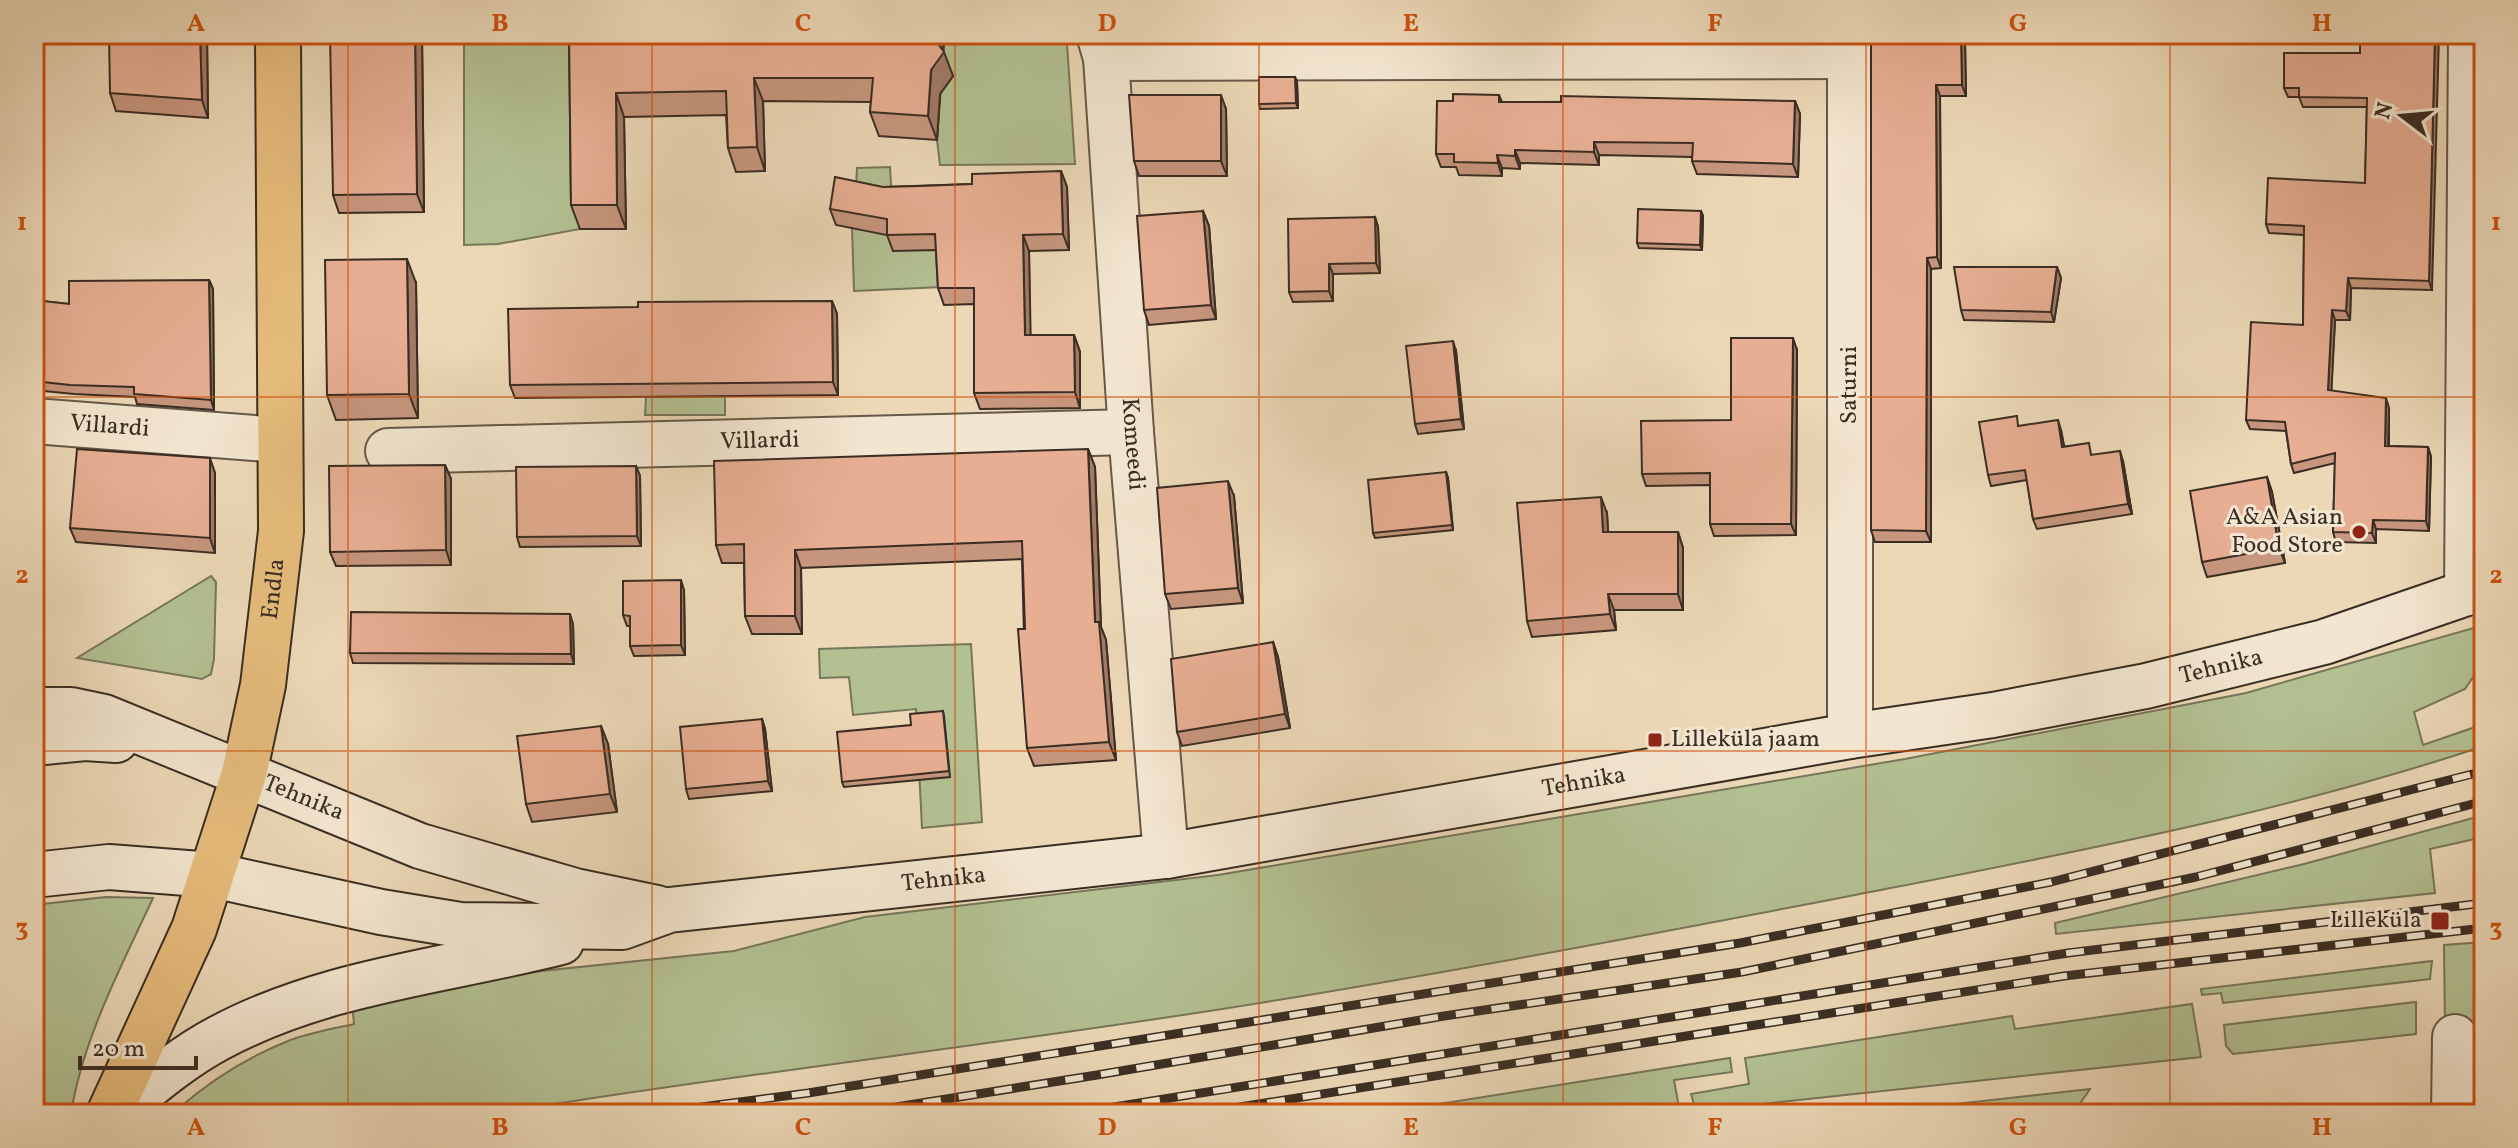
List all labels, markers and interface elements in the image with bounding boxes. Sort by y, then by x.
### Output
text: A [187,6,206,42]
text: B [491,6,509,42]
text: C [795,6,811,42]
text: D [1097,6,1117,42]
text: E [1403,6,1419,42]
text: F [1707,6,1723,42]
text: G [2009,6,2027,42]
text: H [2312,6,2332,42]
north arrow [2362,76,2442,156]
text: N [2368,99,2402,123]
text: 1 [17,205,27,241]
text: 1 [2491,205,2501,241]
street label: Saturni [1833,346,1867,424]
street label: Komeedi [1112,397,1153,492]
street label: Villardi [69,407,151,447]
street label: Villardi [720,423,800,460]
place label: A&A Asian Food Store [2226,501,2343,563]
marker: A&A Asian Food Store [2350,523,2368,541]
street label: Endla [254,557,295,622]
text: 2 [15,558,29,594]
text: 2 [2489,558,2503,594]
street label: Tehnika [2176,641,2266,694]
place label: Lilleküla jaam [1671,723,1820,757]
marker: Lilleküla jaam [1646,731,1664,749]
street label: Tehnika [1539,759,1629,807]
street label: Tehnika [258,767,349,830]
street label: Tehnika [900,859,988,902]
place label: Lilleküla [2330,904,2422,938]
marker: Lilleküla [2429,910,2451,932]
text: 3 [15,911,29,947]
text: 3 [2489,911,2503,947]
scale bar [80,1020,196,1070]
text: 20 m [92,1033,145,1067]
text: A [187,1110,206,1146]
text: B [491,1110,509,1146]
text: C [795,1110,811,1146]
text: D [1097,1110,1117,1146]
text: E [1403,1110,1419,1146]
text: F [1707,1110,1723,1146]
text: G [2009,1110,2027,1146]
text: H [2312,1110,2332,1146]

